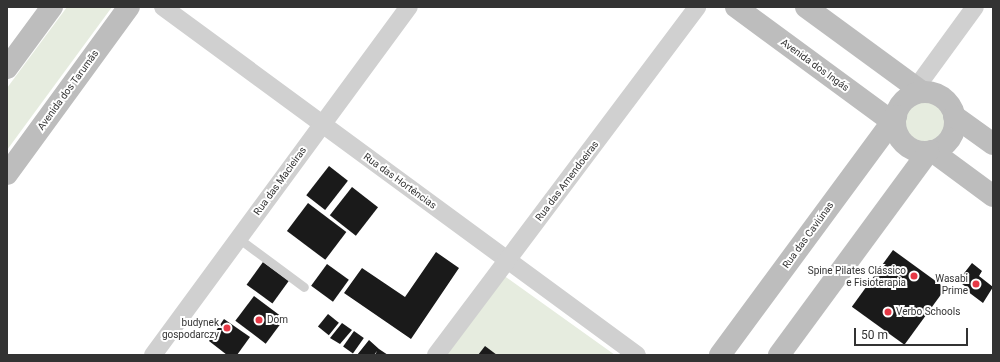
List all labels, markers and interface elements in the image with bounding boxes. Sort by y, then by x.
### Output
street label: Avenida dos Ingás [779,36,851,94]
street label: Avenida dos Tarumãs [35,48,101,132]
street label: Rua das Amendoeiras [533,139,601,223]
street label: Rua das Macieiras [251,144,309,218]
street label: Rua das Hortências [361,151,439,211]
street label: Rua das Caviúnas [780,199,836,271]
place label: Spine Pilates Clássico e Fisioterapia [808,264,906,288]
marker: Spine Pilates Clássico e Fisioterapia [909,271,919,281]
place label: Wasabi Prime [935,272,968,296]
marker: Wasabi Prime [971,279,981,289]
place label: Verbo Schools [896,306,960,318]
marker: Verbo Schools [883,307,893,317]
place label: Dom [267,314,288,326]
marker: Dom [254,315,264,325]
place label: budynek gospodarczy [162,316,219,340]
scale bar [856,320,970,346]
marker: budynek gospodarczy [222,323,232,333]
text: 50 m [861,328,888,342]

